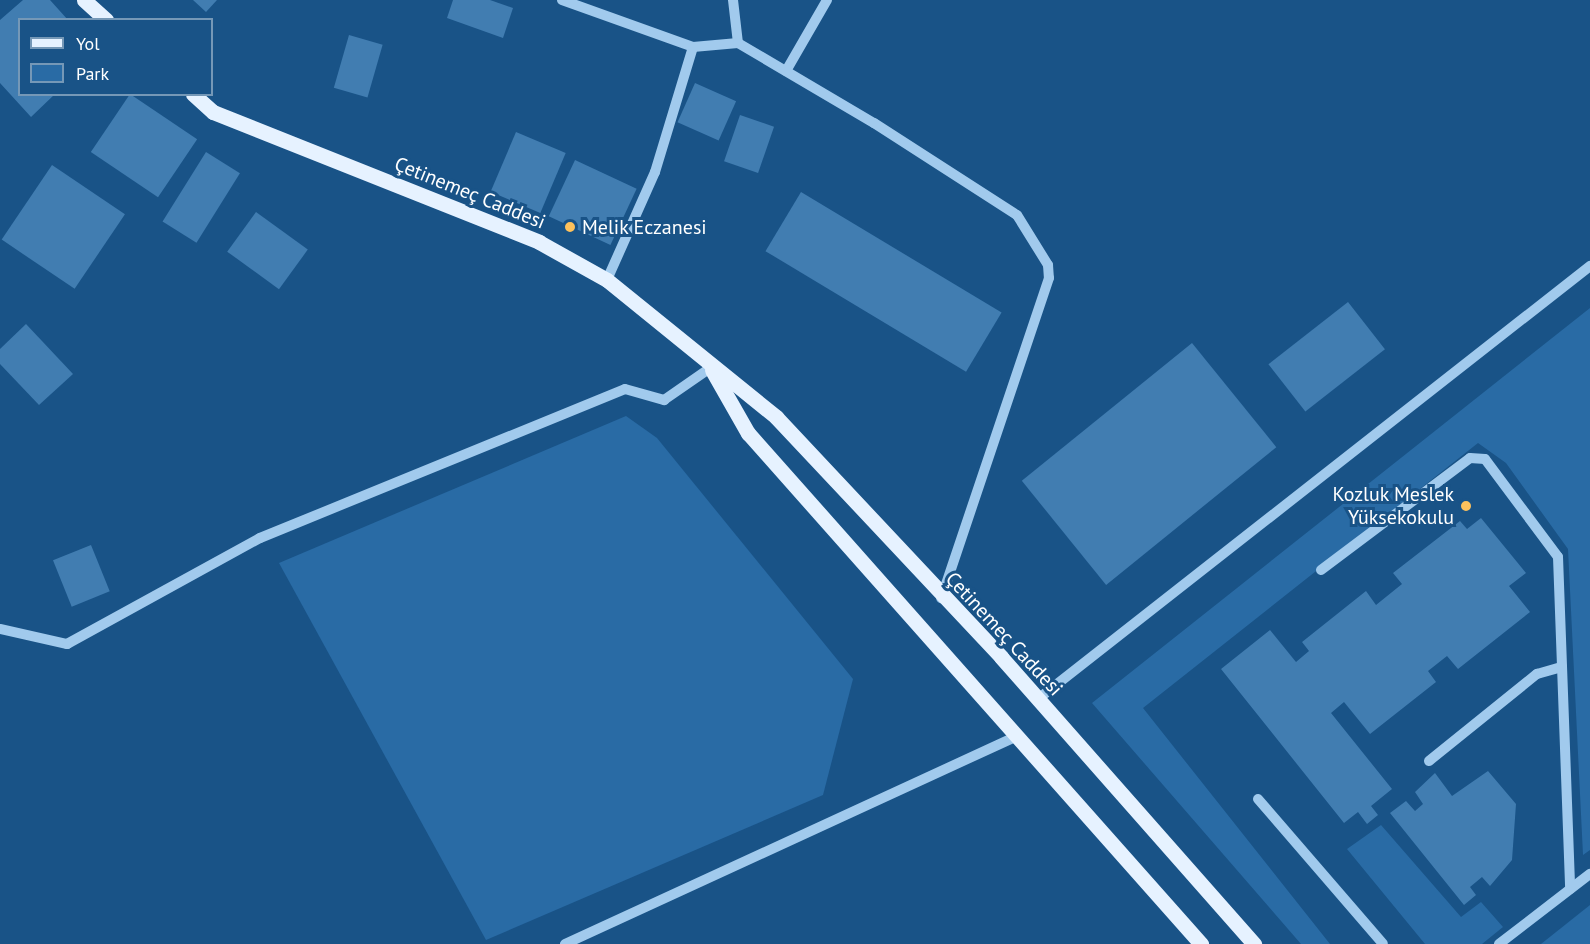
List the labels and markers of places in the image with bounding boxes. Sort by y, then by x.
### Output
place label: Melik Eczanesi [582,215,707,239]
marker: Melik Eczanesi [563,220,577,234]
place label: Kozluk Meslek Yüksekokulu [1332,482,1454,529]
marker: Kozluk Meslek Yüksekokulu [1459,499,1473,513]

